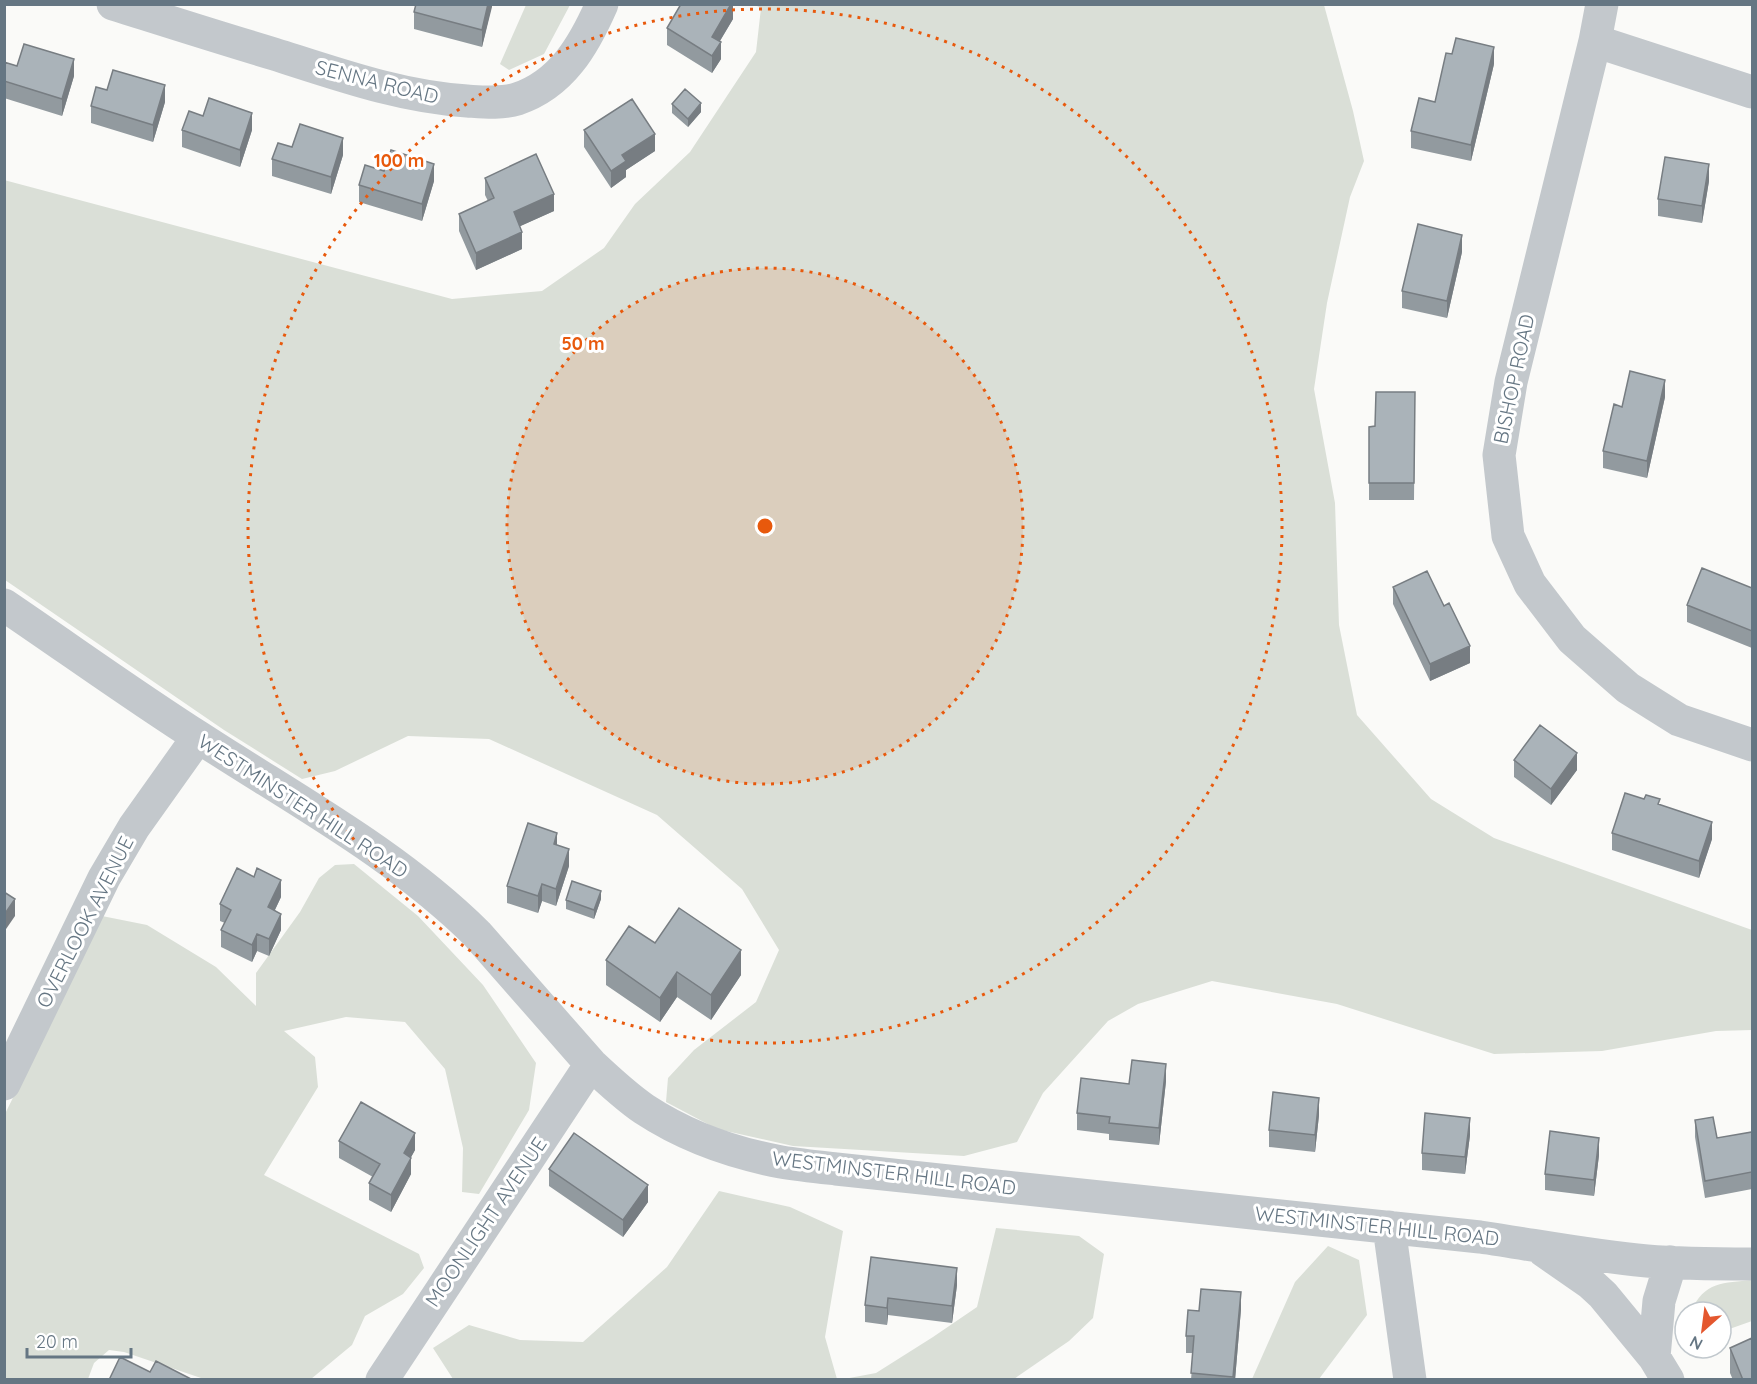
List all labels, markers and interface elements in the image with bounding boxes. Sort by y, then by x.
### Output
street label: SENNA ROAD [313,54,441,109]
text: 100 m [374,149,424,172]
street label: BISHOP ROAD [1488,312,1539,446]
text: 50 m [561,332,605,355]
centre of rings [755,516,775,536]
street label: WESTMINSTER HILL ROAD [194,728,413,883]
street label: OVERLOOK AVENUE [30,832,139,1012]
street label: MOONLIGHT AVENUE [420,1132,552,1311]
street label: WESTMINSTER HILL ROAD [771,1145,1017,1200]
street label: WESTMINSTER HILL ROAD [1254,1200,1500,1251]
north arrow [1673,1300,1733,1360]
scale bar [27,1321,130,1359]
text: 20 m [36,1330,78,1353]
text: N [1686,1332,1706,1355]

